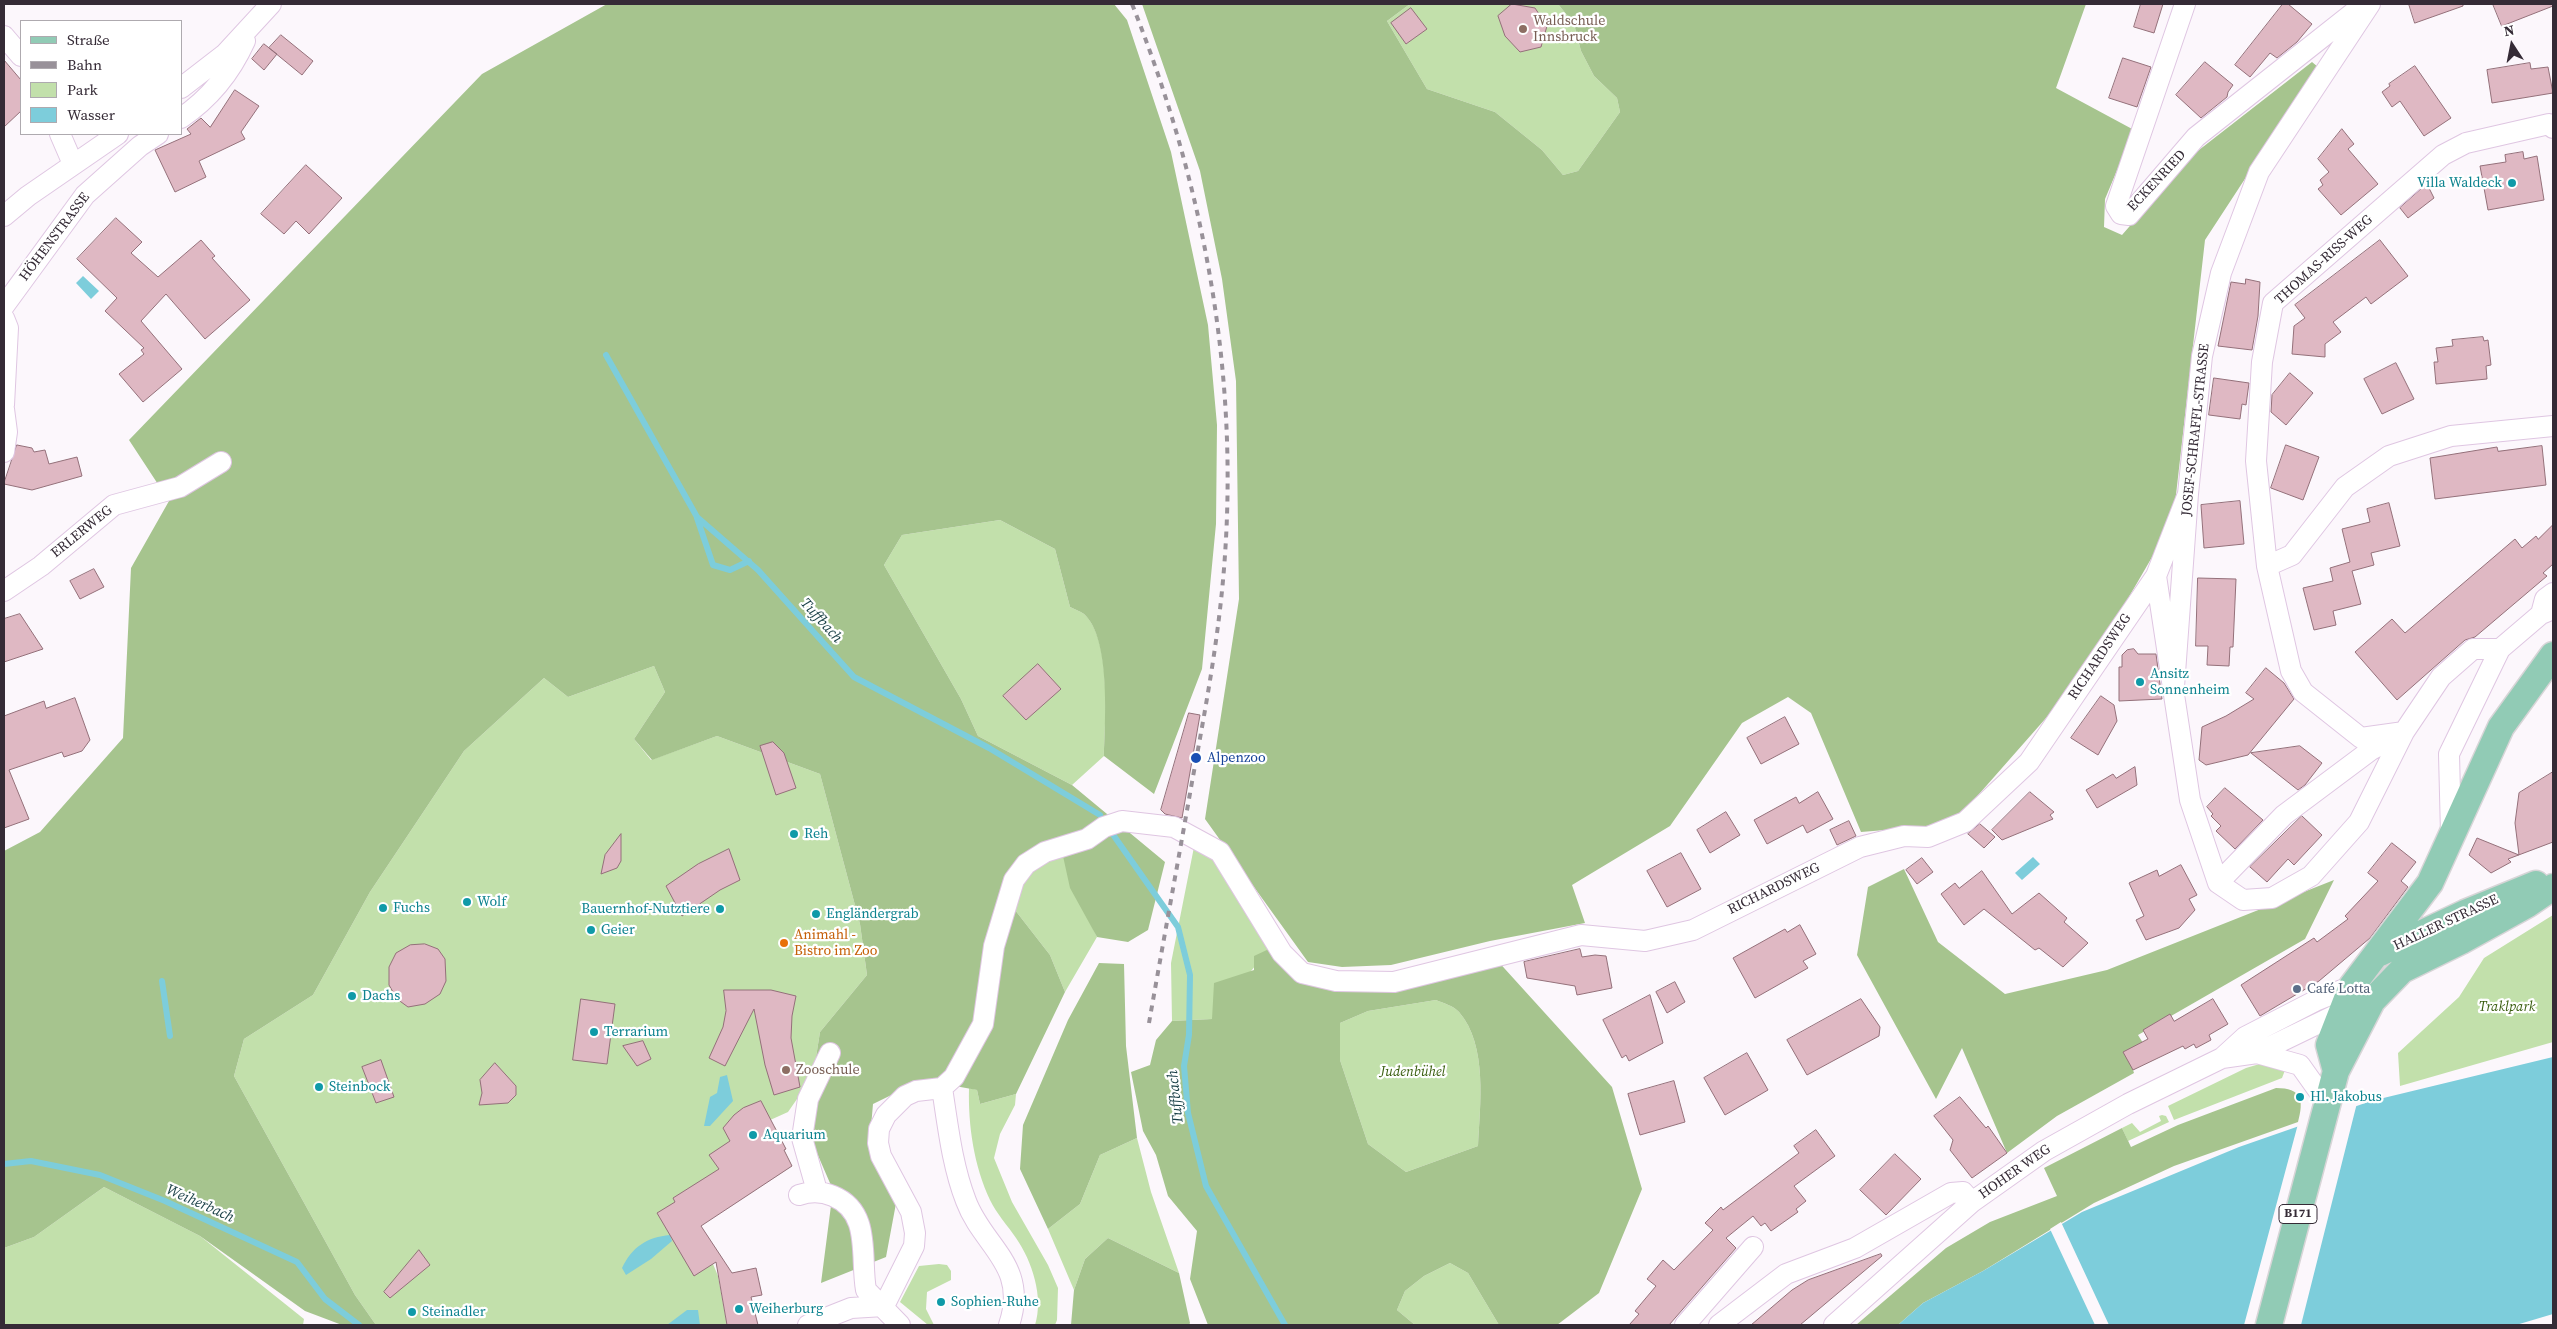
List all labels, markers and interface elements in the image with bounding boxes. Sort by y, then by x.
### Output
place label: Waldschule Innsbruck [1533,13,1605,46]
text: N [2502,19,2516,41]
legend [20,20,182,135]
north arrow [2487,20,2537,70]
marker: Waldschule Innsbruck [1517,23,1529,35]
text: Straße [67,29,110,50]
text: Bahn [67,54,102,75]
text: Park [67,79,98,100]
text: Wasser [67,104,115,125]
street label: ECKENRIED [2124,147,2190,215]
place label: Villa Waldeck [2417,175,2502,191]
marker: Villa Waldeck [2506,177,2518,189]
street label: HÖHENSTRASSE [16,189,94,285]
street label: THOMAS-RISS-WEG [2272,212,2376,308]
street label: JOSEF-SCHRAFFL-STRASSE [2179,343,2213,517]
street label: ERLERWEG [48,502,116,562]
water label: Tuffbach [796,595,846,647]
street label: RICHARDSWEG [2065,611,2135,703]
place label: Ansitz Sonnenheim [2150,666,2230,699]
marker: Ansitz Sonnenheim [2134,676,2146,688]
place label: Alpenzoo [1207,750,1266,766]
marker: Alpenzoo [1189,751,1203,765]
place label: Reh [804,826,828,842]
marker: Reh [788,828,800,840]
street label: RICHARDSWEG [1725,859,1823,919]
street label: HALLER STRASSE [2391,891,2501,955]
place label: Wolf [477,894,506,910]
marker: Wolf [461,896,473,908]
place label: Fuchs [393,900,430,916]
place label: Bauernhof-Nutztiere [581,901,710,917]
marker: Fuchs [377,902,389,914]
marker: Bauernhof-Nutztiere [714,903,726,915]
place label: Engländergrab [826,906,919,922]
marker: Engländergrab [810,908,822,920]
place label: Geier [601,922,635,938]
marker: Geier [585,924,597,936]
place label: Animahl - Bistro im Zoo [794,927,877,960]
marker: Animahl - Bistro im Zoo [778,937,790,949]
place label: Café Lotta [2307,981,2370,997]
marker: Café Lotta [2291,983,2303,995]
place label: Dachs [362,988,400,1004]
marker: Dachs [346,990,358,1002]
park label: Traklpark [2479,999,2535,1015]
place label: Terrarium [604,1024,668,1040]
marker: Terrarium [588,1026,600,1038]
place label: Zooschule [796,1062,860,1078]
marker: Zooschule [780,1064,792,1076]
park label: Judenbühel [1380,1064,1446,1080]
water label: Tuffbach [1164,1069,1188,1125]
place label: Steinbock [329,1079,390,1095]
marker: Steinbock [313,1081,325,1093]
place label: Hl. Jakobus [2310,1089,2382,1105]
marker: Hl. Jakobus [2294,1091,2306,1103]
place label: Aquarium [763,1127,826,1143]
marker: Aquarium [747,1129,759,1141]
street label: HOHER WEG [1976,1141,2054,1203]
water label: Weiherbach [163,1181,237,1227]
road number: B171 [2279,1204,2317,1224]
place label: Sophien-Ruhe [951,1294,1039,1310]
marker: Sophien-Ruhe [935,1296,947,1308]
place label: Weiherburg [749,1301,823,1317]
marker: Weiherburg [733,1303,745,1315]
place label: Steinadler [422,1304,486,1320]
marker: Steinadler [406,1306,418,1318]

